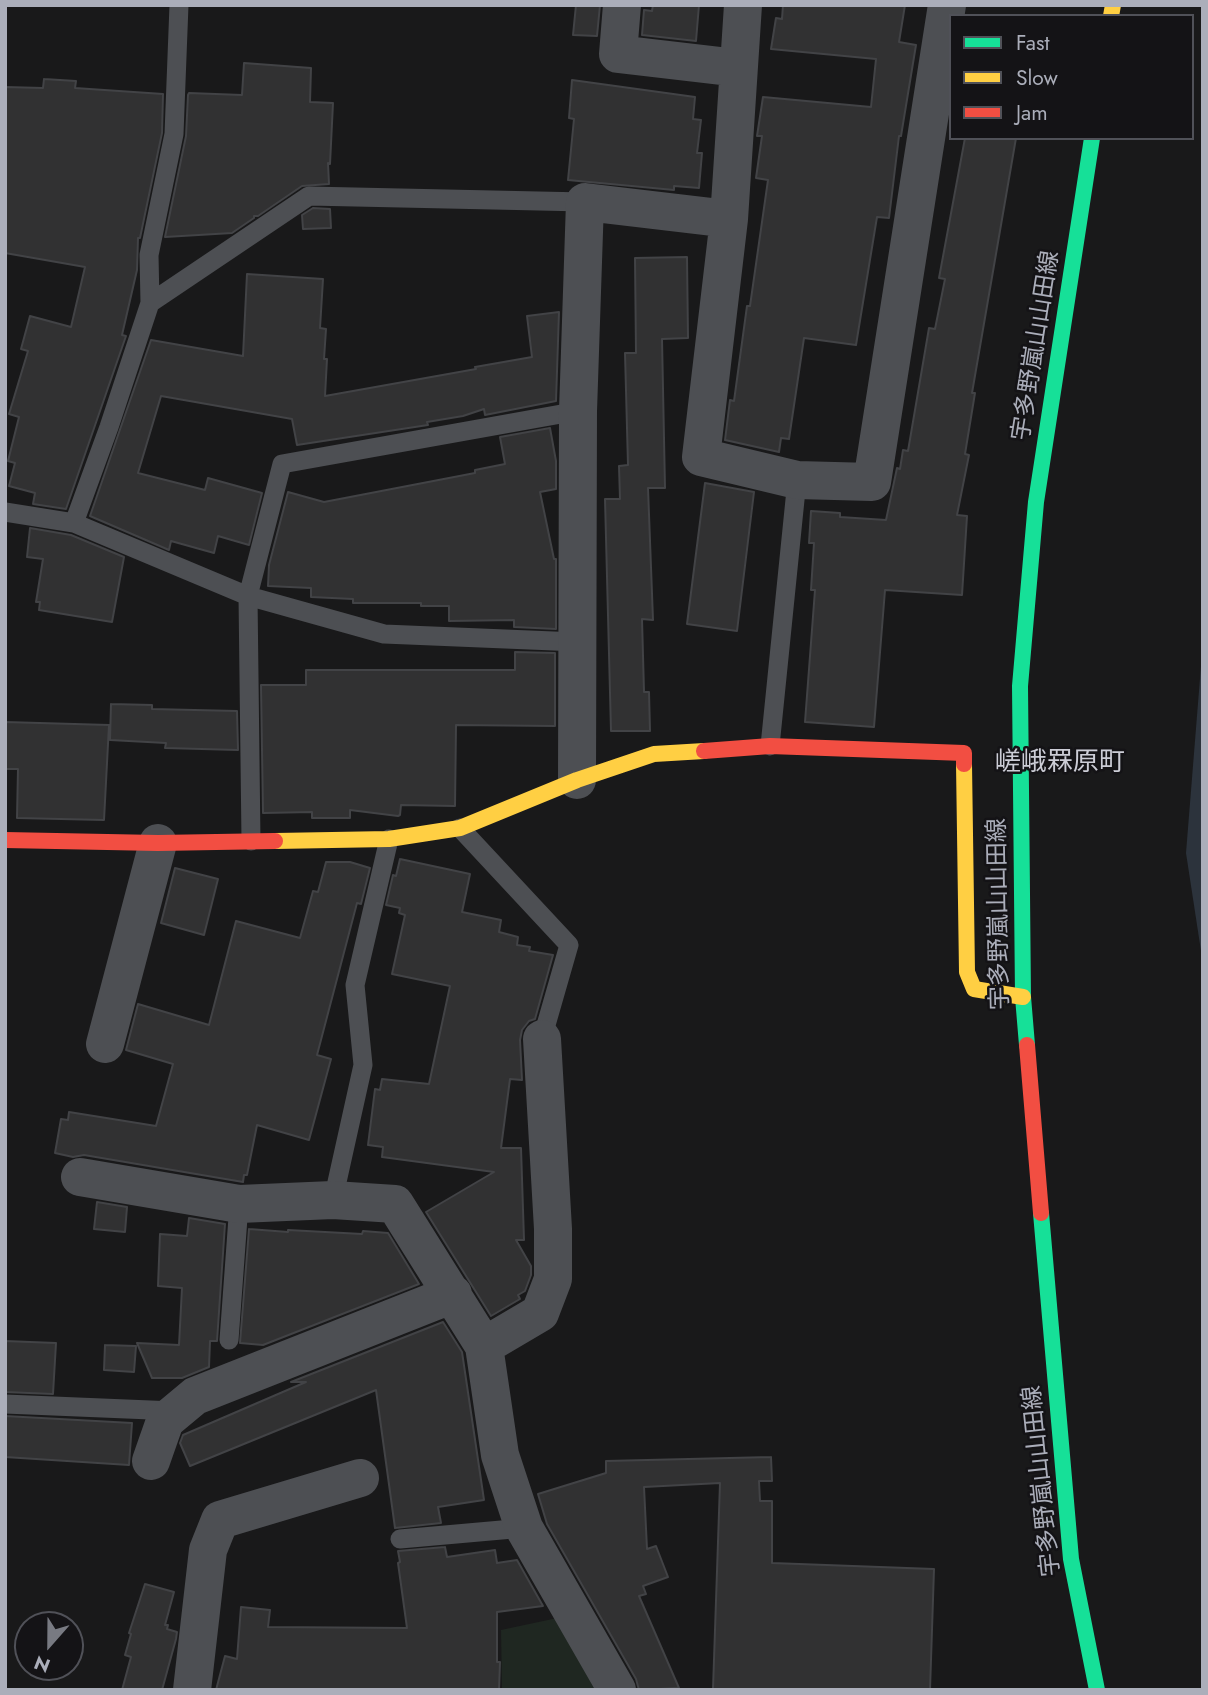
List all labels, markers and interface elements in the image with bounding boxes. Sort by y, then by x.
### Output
legend [949,14,1194,140]
text: Fast [1016,28,1049,58]
text: Slow [1016,63,1058,93]
text: Jam [1016,98,1048,128]
street label: 宇多野嵐山山田線 [1008,249,1066,443]
district label: 嵯峨罧原町 [995,748,1125,780]
street label: 宇多野嵐山山田線 [984,818,1016,1010]
street label: 宇多野嵐山山田線 [1019,1384,1067,1578]
north arrow [14,1611,84,1681]
text: N [30,1649,54,1680]

